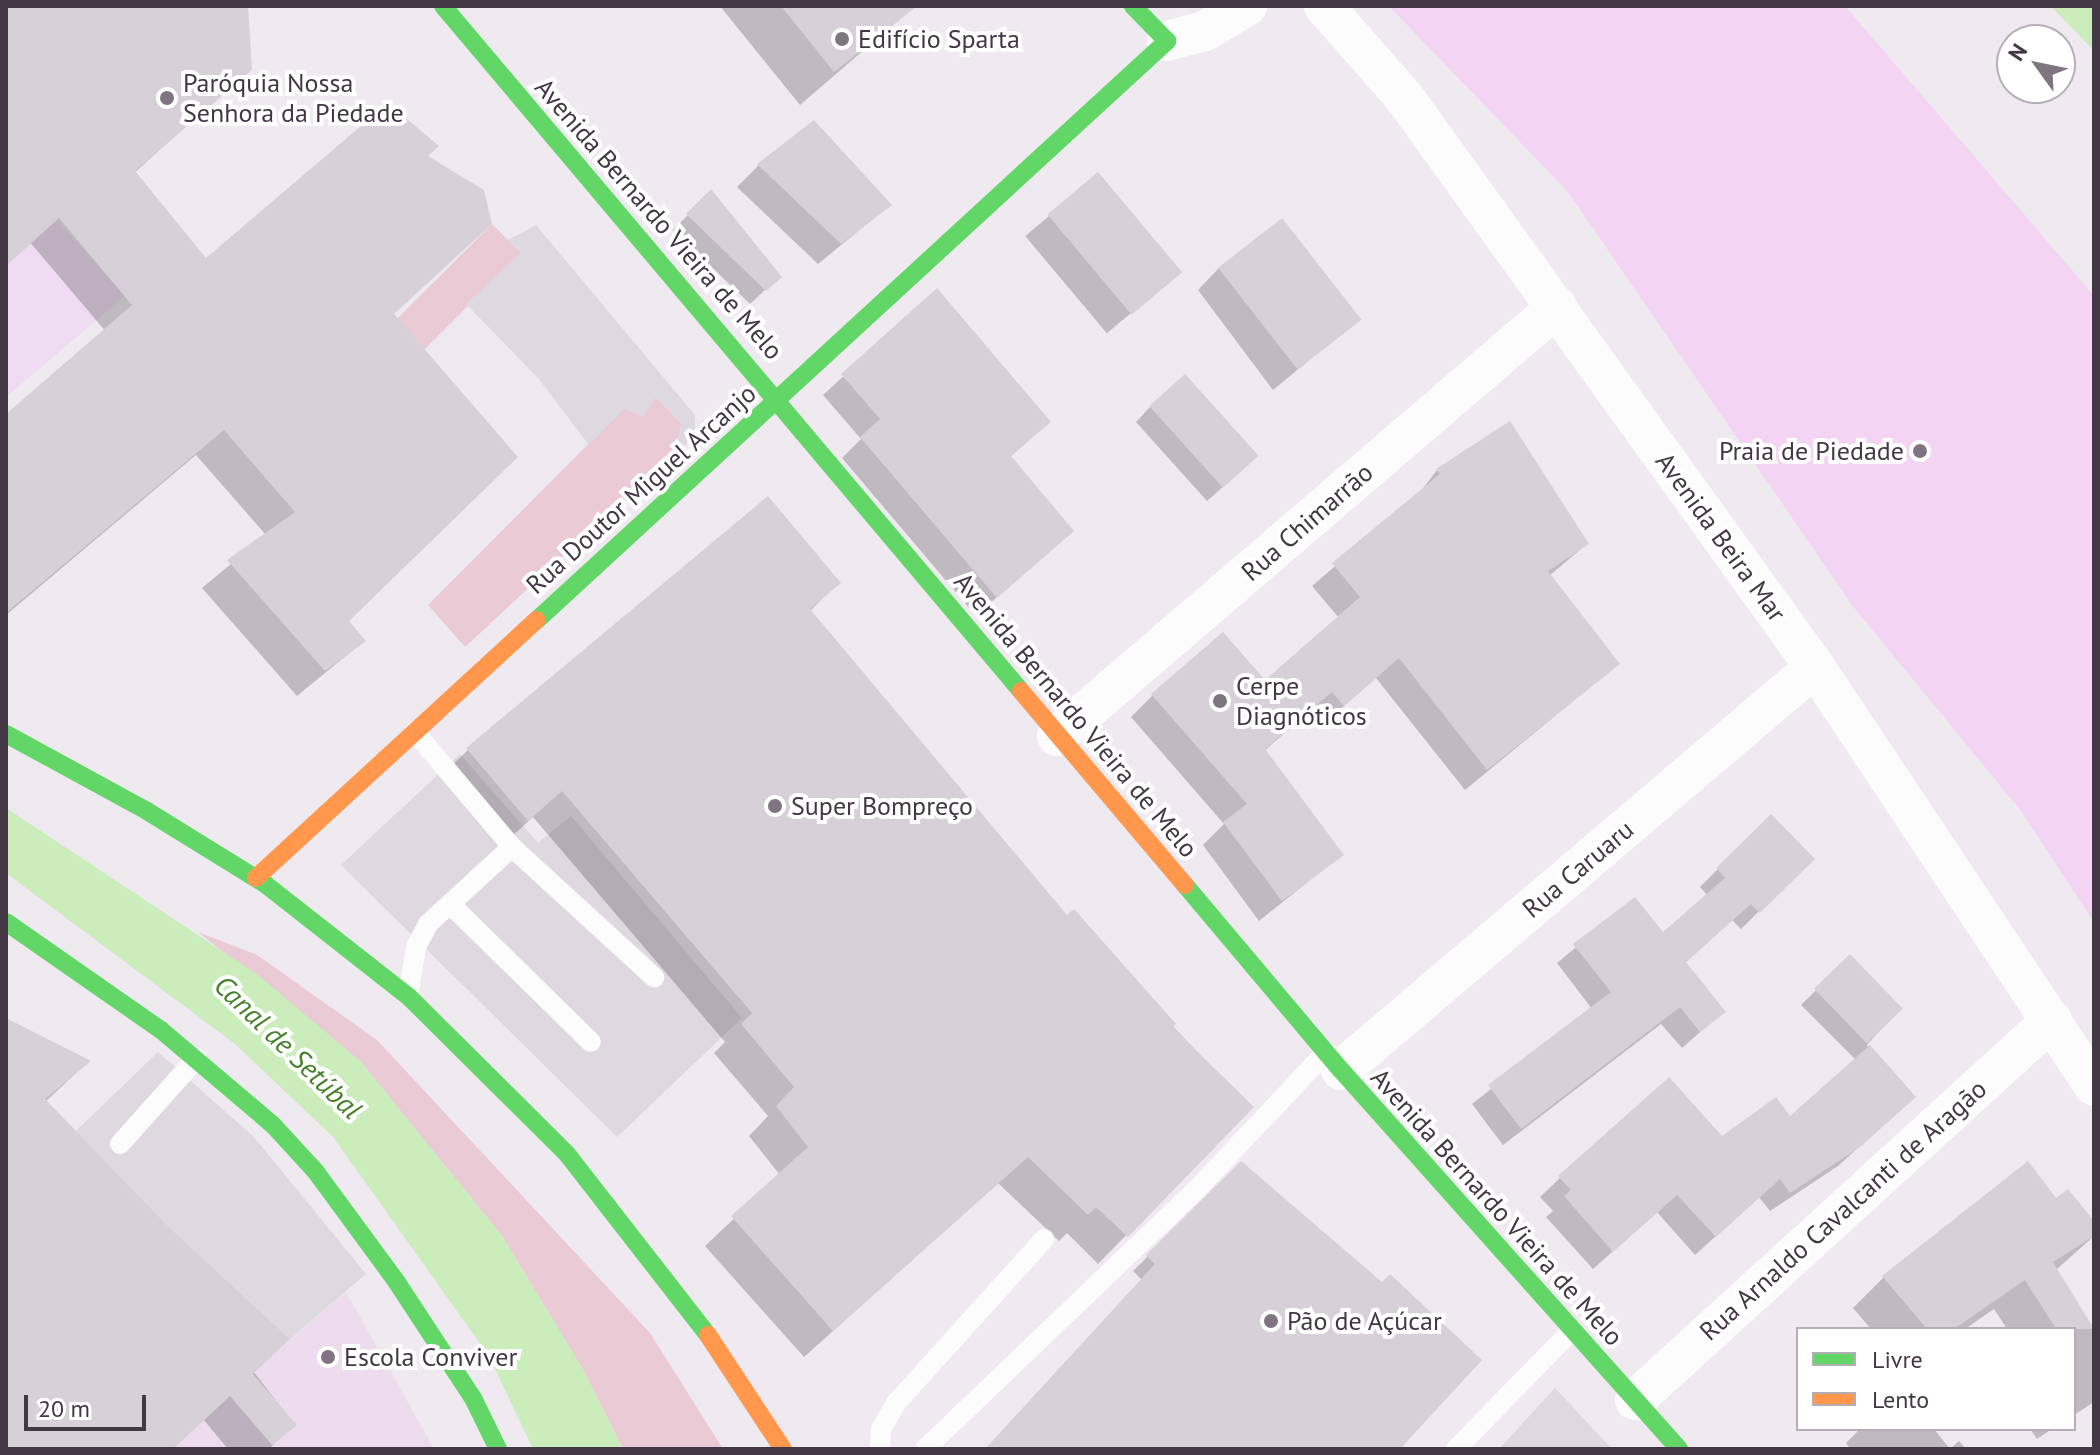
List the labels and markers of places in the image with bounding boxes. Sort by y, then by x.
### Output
place label: Edifício Sparta [858,23,1020,55]
marker: Edifício Sparta [833,30,851,48]
place label: Paróquia Nossa Senhora da Piedade [183,67,404,128]
marker: Paróquia Nossa Senhora da Piedade [158,89,176,107]
place label: Praia de Piedade [1719,435,1904,467]
marker: Praia de Piedade [1911,442,1929,460]
place label: Cerpe Diagnóticos [1236,670,1367,732]
marker: Cerpe Diagnóticos [1211,692,1229,710]
place label: Super Bompreço [791,790,973,822]
marker: Super Bompreço [766,797,784,815]
place label: Pão de Açúcar [1287,1305,1443,1337]
marker: Pão de Açúcar [1262,1312,1280,1330]
place label: Escola Conviver [344,1341,517,1373]
marker: Escola Conviver [319,1348,337,1366]

